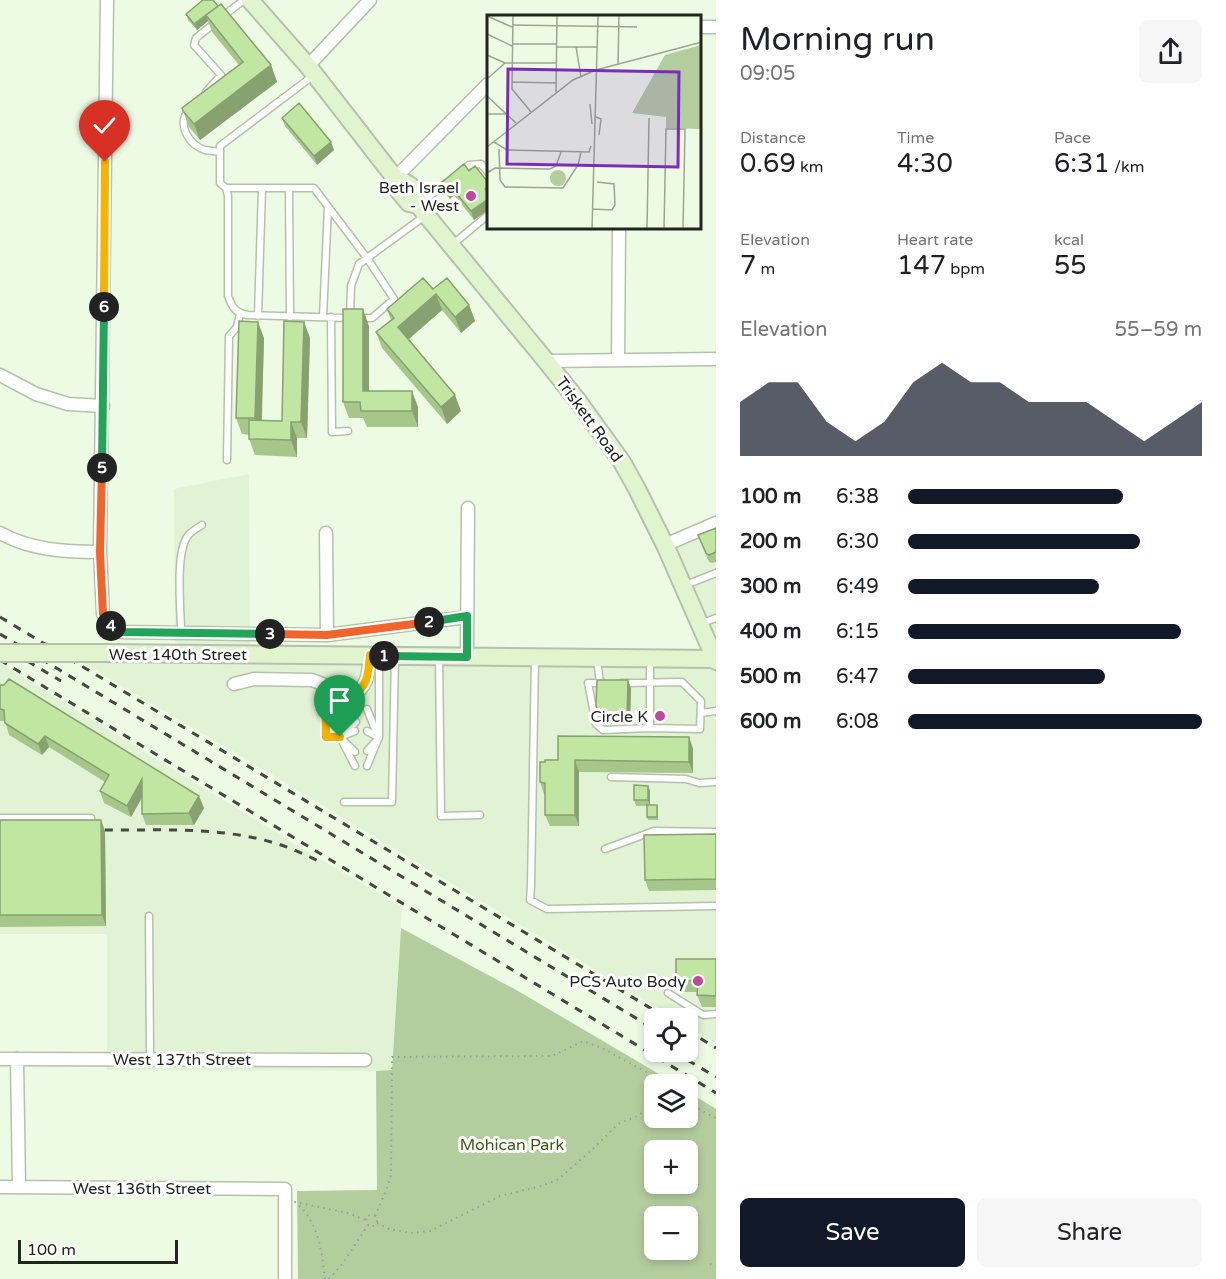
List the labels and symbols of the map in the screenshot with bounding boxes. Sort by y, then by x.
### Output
inset map [487,15,701,230]
pin [79,100,130,162]
place label: Beth Israel - West [379,178,459,216]
marker: Beth Israel - West [464,189,478,203]
pin: 6 [89,292,119,322]
street label: Triskett Road [551,373,627,466]
pin: 5 [87,453,117,483]
pin: 2 [414,607,444,637]
pin: 4 [96,611,126,641]
pin: 3 [255,619,285,649]
pin: 1 [369,641,399,671]
street label: West 140th Street [109,645,247,665]
pin [314,675,365,737]
place label: Circle K [591,707,648,727]
marker: Circle K [653,709,667,723]
place label: PCS Auto Body [569,972,686,992]
marker: PCS Auto Body [691,974,705,988]
street label: West 137th Street [113,1050,251,1070]
park label: Mohican Park [460,1135,564,1155]
street label: West 136th Street [73,1179,211,1199]
scale bar [18,1237,178,1264]

